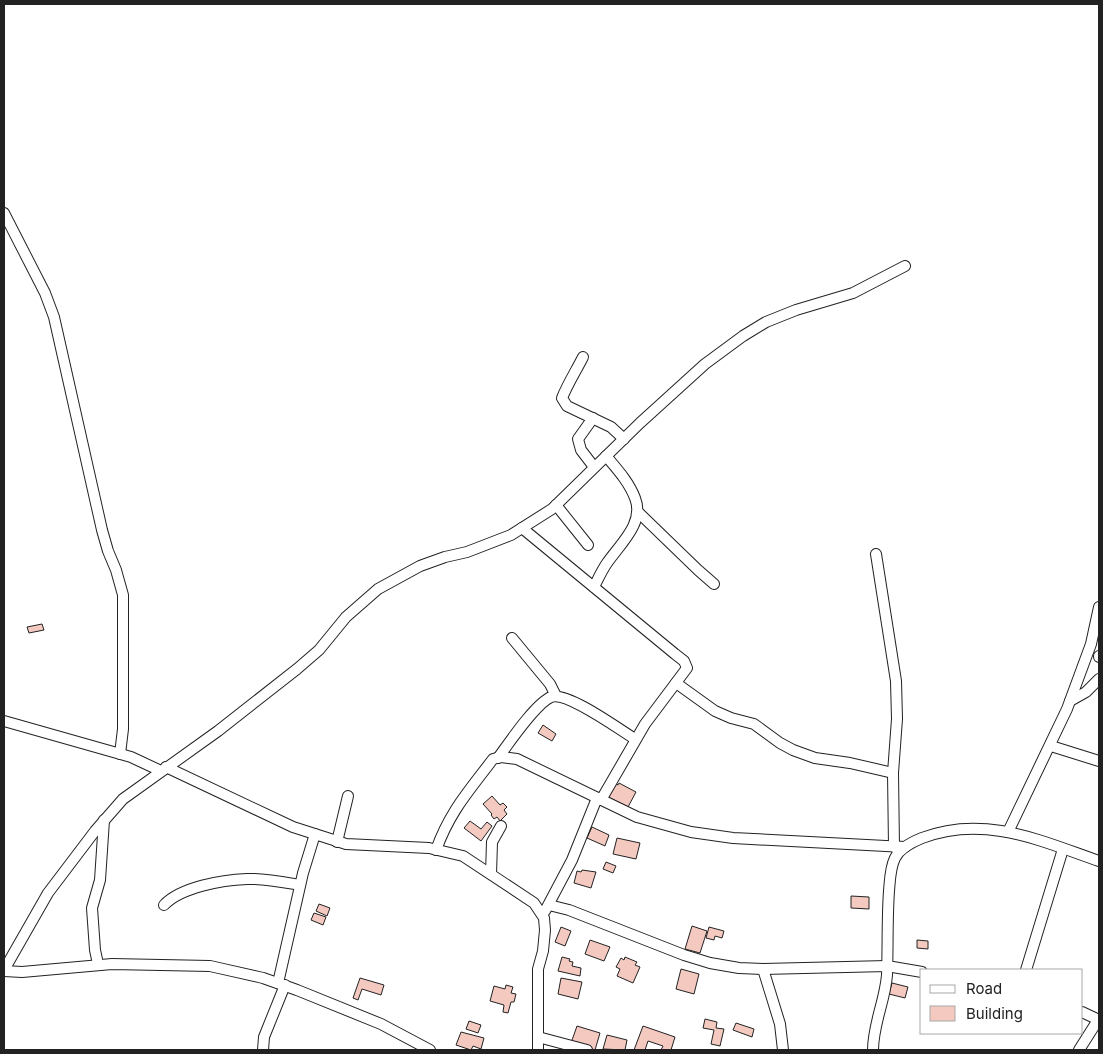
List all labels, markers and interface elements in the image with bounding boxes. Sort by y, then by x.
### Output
legend [920,969,1083,1034]
text: Road [966,979,1002,998]
text: Building [966,1004,1023,1023]

